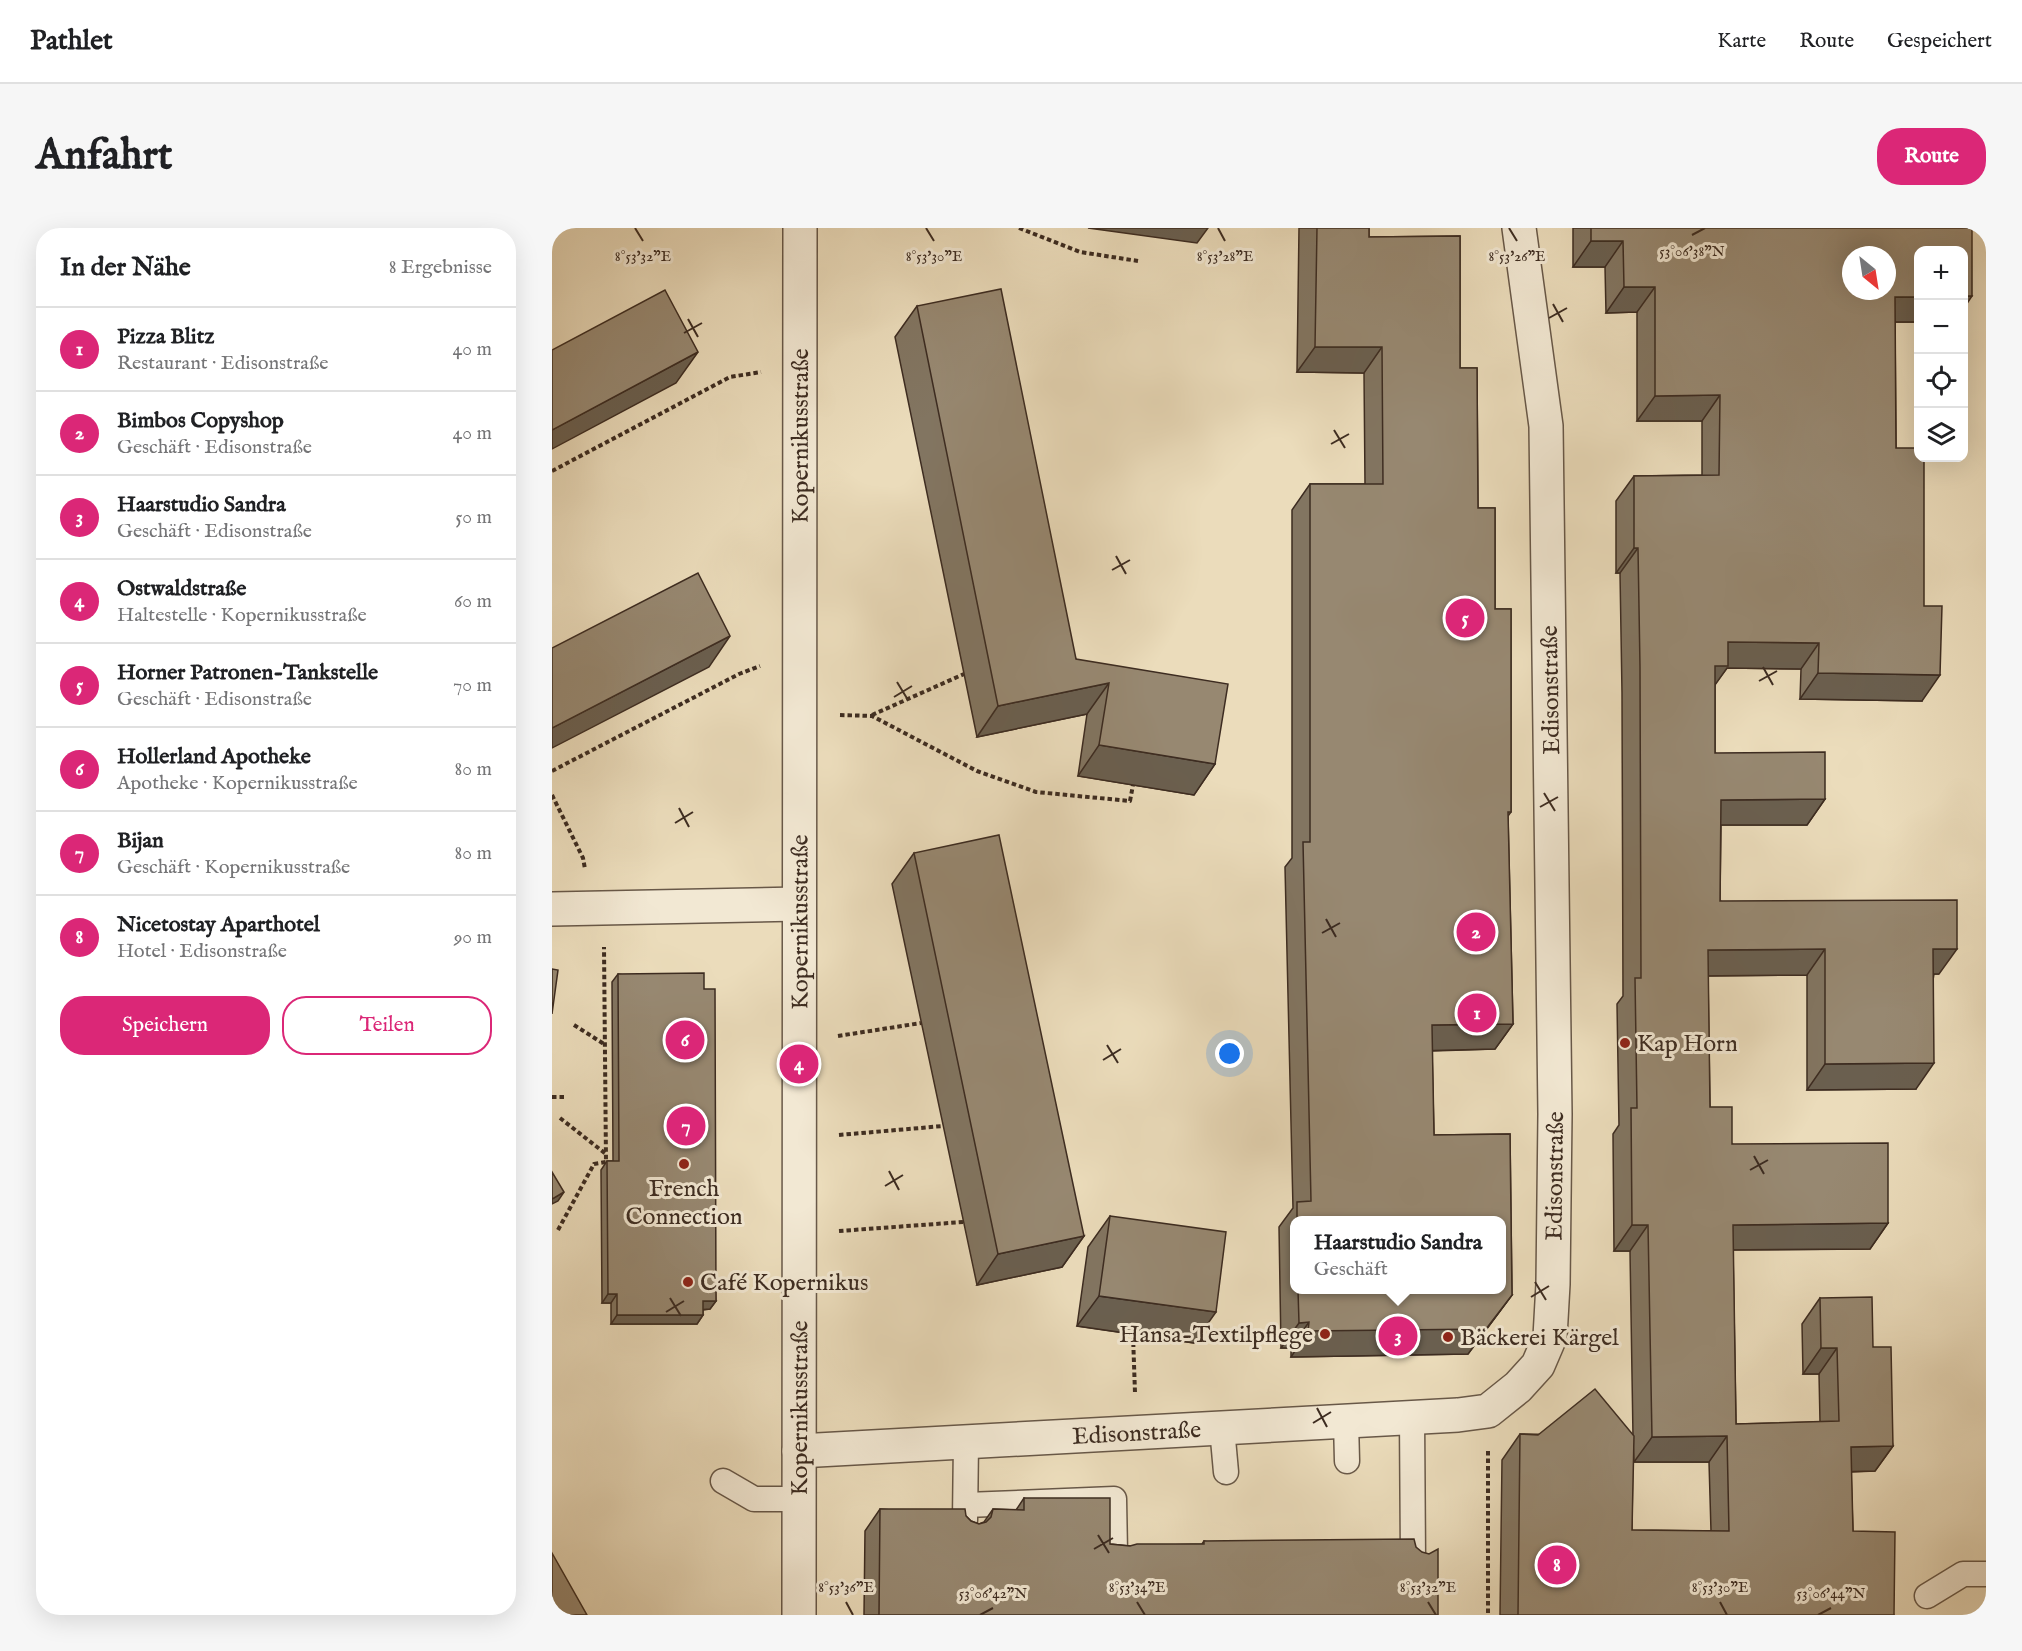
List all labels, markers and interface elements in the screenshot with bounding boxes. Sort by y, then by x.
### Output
text: Pathlet [30,24,113,59]
text: Karte [1717,28,1766,55]
text: Route [1799,28,1854,55]
text: Gespeichert [1887,28,1992,55]
button: Route [1877,128,1986,185]
text: Anfahrt [36,130,172,183]
text: 53°06'38"N [1659,242,1725,261]
north arrow [1842,246,1896,300]
map controls [1914,246,1968,462]
button: + [1914,246,1968,300]
text: 8°53'32"E [615,247,671,266]
text: 8°53'30"E [906,247,962,266]
text: 8°53'28"E [1197,247,1253,266]
text: 8°53'26"E [1488,247,1546,266]
text: In der Nähe [60,251,191,284]
text: 8 Ergebnisse [389,255,492,280]
button: − [1914,300,1968,354]
text: Pizza Blitz [117,323,214,351]
text: 1 [76,337,83,362]
text: 40 m [453,337,492,362]
street label: Kopernikusstraße [786,348,817,524]
text: Restaurant · Edisonstraße [117,351,328,376]
button: locate [1914,354,1968,408]
text: Bimbos Copyshop [117,407,284,435]
button: layers [1914,408,1968,462]
text: 2 [75,421,84,446]
text: 40 m [453,421,492,446]
text: Geschäft · Edisonstraße [117,435,312,460]
text: Haarstudio Sandra [117,491,286,519]
text: 3 [76,505,83,530]
text: 50 m [455,505,492,530]
text: Geschäft · Edisonstraße [117,519,312,544]
text: Ostwaldstraße [117,575,246,603]
text: 4 [75,589,84,614]
text: 60 m [454,589,492,614]
pin: 5 [1446,596,1484,640]
text: Haltestelle · Kopernikusstraße [117,603,367,628]
street label: Edisonstraße [1535,625,1568,755]
text: Horner Patronen-Tankstelle [117,659,378,687]
text: 5 [76,673,83,698]
text: 70 m [453,673,492,698]
text: Geschäft · Edisonstraße [117,687,312,712]
text: Hollerland Apotheke [117,743,311,771]
text: 6 [75,757,84,782]
text: 80 m [455,757,492,782]
text: Apotheke · Kopernikusstraße [117,771,358,796]
text: Bijan [117,827,164,855]
street label: Kopernikusstraße [785,834,817,1010]
text: 7 [75,841,84,866]
text: 80 m [455,841,492,866]
text: Geschäft · Kopernikusstraße [117,855,350,880]
pin: 2 [1456,910,1496,954]
text: Nicetostay Aparthotel [117,911,320,939]
text: 8 [76,925,83,950]
text: 90 m [454,925,492,950]
text: Hotel · Edisonstraße [117,939,287,964]
pin: 1 [1458,990,1496,1036]
button: Speichern [60,996,270,1055]
button: Teilen [282,996,492,1055]
pin: 6 [666,1018,704,1062]
place label: Kap Horn [1637,1029,1738,1060]
marker: Kap Horn [1618,1036,1632,1050]
your location [1215,1039,1244,1068]
pin: 4 [780,1042,818,1086]
pin: 7 [666,1104,706,1148]
street label: Edisonstraße [1540,1111,1572,1241]
marker: French Connection [677,1157,691,1171]
place label: French Connection [625,1174,743,1233]
popup [1290,1216,1506,1294]
text: Haarstudio Sandra [1314,1229,1482,1257]
text: Geschäft [1314,1257,1388,1282]
place label: Café Kopernikus [700,1268,868,1299]
marker: Café Kopernikus [681,1275,695,1289]
pin: 3 [1378,1314,1418,1358]
street label: Kopernikusstraße [785,1320,816,1496]
place label: Hansa-Textilpflege [1119,1320,1313,1351]
place label: Bäckerei Kärgel [1460,1323,1619,1354]
marker: Hansa-Textilpflege [1318,1327,1332,1341]
marker: Bäckerei Kärgel [1441,1330,1455,1344]
street label: Edisonstraße [1071,1415,1202,1453]
pin: 8 [1538,1542,1576,1588]
text: 8°53'36"E [818,1578,874,1597]
text: 8°53'34"E [1109,1578,1165,1597]
text: 8°53'32"E [1400,1578,1456,1597]
text: 8°53'30"E [1692,1578,1748,1597]
text: 53°06'42"N [959,1584,1027,1603]
text: 53°06'44"N [1797,1584,1865,1603]

